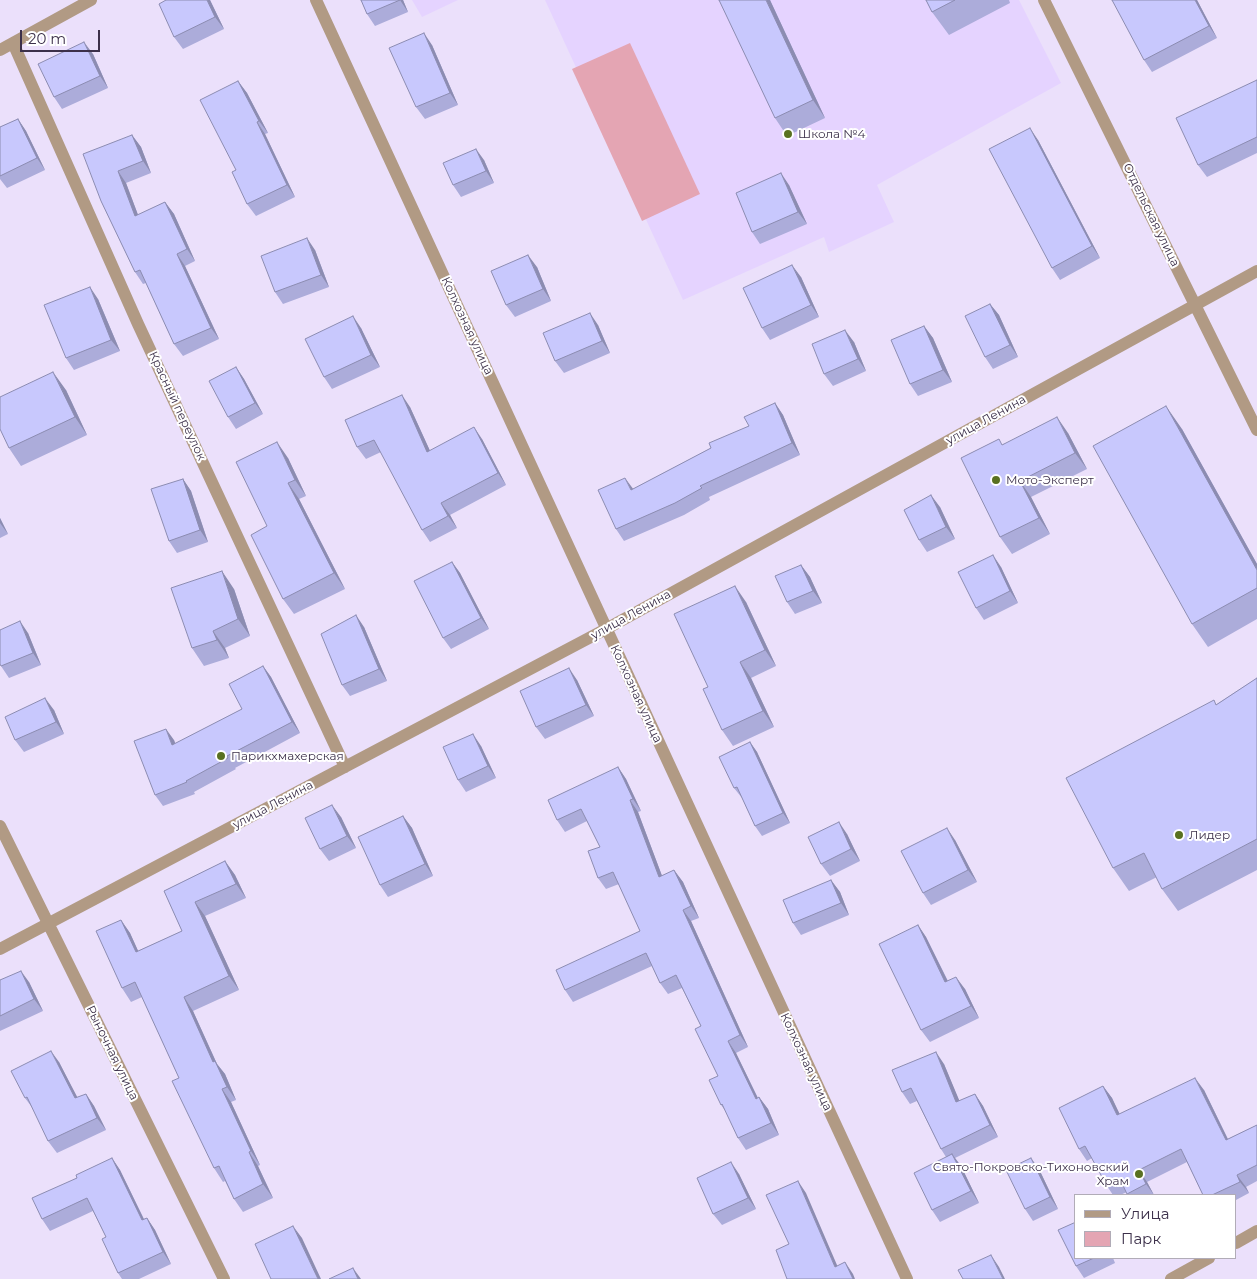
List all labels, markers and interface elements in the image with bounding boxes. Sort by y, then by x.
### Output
scale bar [22,20,102,52]
text: 20 m [28,29,66,48]
place label: Школа №4 [798,127,865,141]
marker: Школа №4 [782,128,794,140]
street label: Отдельская улица [1120,161,1182,269]
street label: Колхозная улица [438,275,496,377]
street label: Красный переулок [145,349,209,463]
street label: улица Ленина [944,392,1028,448]
place label: Мото-Эксперт [1006,473,1094,487]
marker: Мото-Эксперт [990,474,1002,486]
street label: улица Ленина [589,587,673,643]
street label: Колхозная улица [607,643,665,745]
place label: Парикхмахерская [231,749,344,763]
marker: Парикхмахерская [215,750,227,762]
street label: улица Ленина [230,778,316,832]
place label: Лидер [1189,828,1230,842]
marker: Лидер [1173,829,1185,841]
street label: Рыночная улица [83,1003,141,1103]
street label: Колхозная улица [777,1011,835,1113]
place label: Свято-Покровско-Тихоновский Храм [933,1160,1129,1188]
marker: Свято-Покровско-Тихоновский Храм [1133,1168,1145,1180]
legend [1074,1194,1237,1259]
text: Улица [1121,1204,1169,1223]
text: Парк [1121,1229,1161,1248]

